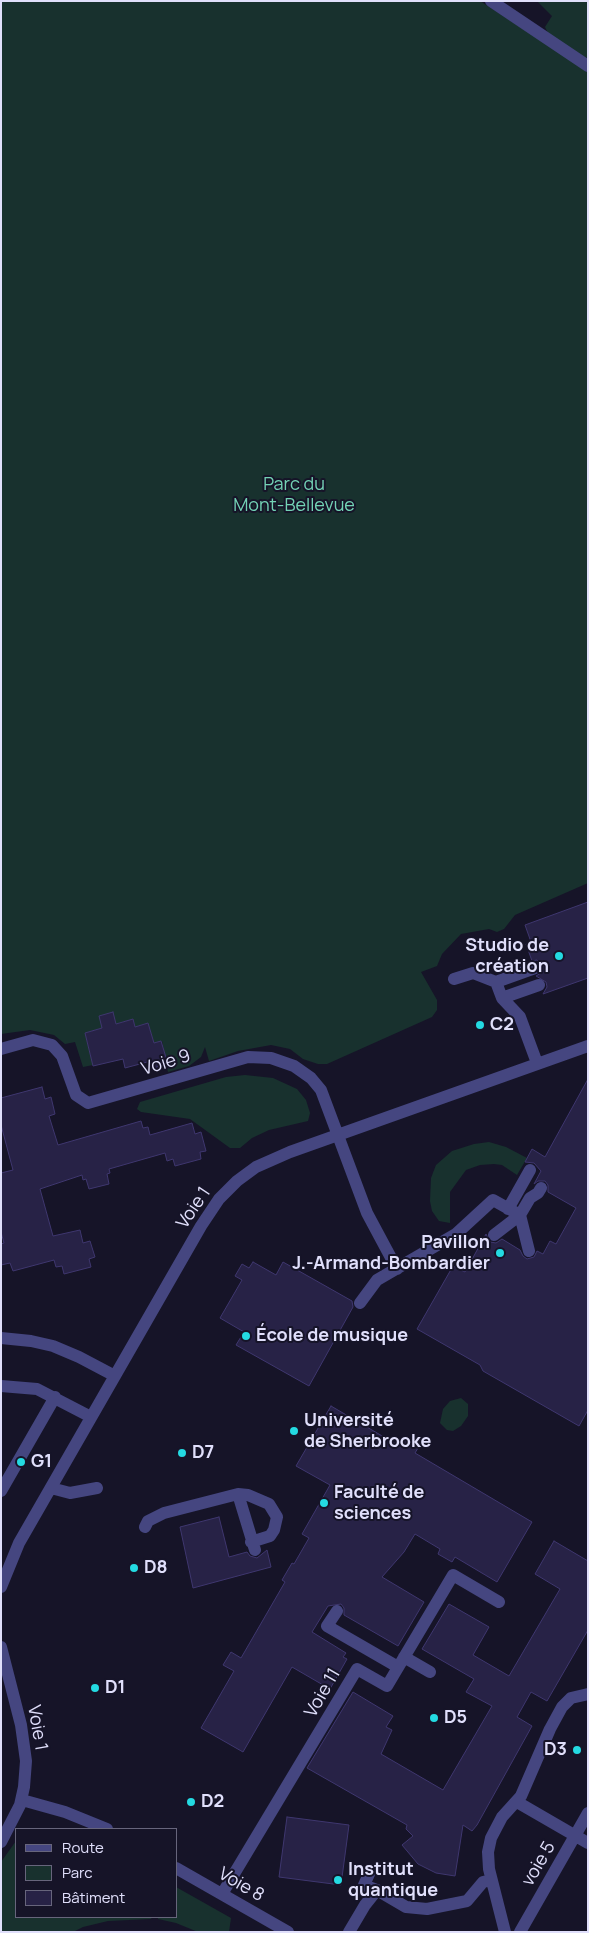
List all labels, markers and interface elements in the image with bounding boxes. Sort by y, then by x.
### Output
park label: Parc du Mont-Bellevue [233,474,355,516]
place label: Studio de création [465,935,549,978]
marker: Studio de création [553,950,565,962]
place label: C2 [490,1014,514,1036]
marker: C2 [474,1019,486,1031]
street label: Voie 9 [139,1045,193,1081]
street label: Voie 1 [172,1183,216,1233]
place label: Pavillon J.-Armand-Bombardier [292,1232,490,1274]
marker: Pavillon J.-Armand-Bombardier [494,1247,506,1259]
place label: École de musique [256,1325,408,1347]
marker: École de musique [240,1330,252,1342]
place label: Université de Sherbrooke [304,1410,431,1452]
marker: Université de Sherbrooke [288,1425,300,1437]
place label: D7 [192,1442,214,1464]
marker: D7 [176,1447,188,1459]
place label: G1 [31,1451,52,1473]
marker: G1 [15,1456,27,1468]
place label: Faculté de sciences [334,1482,424,1525]
marker: Faculté de sciences [318,1497,330,1509]
place label: D8 [144,1557,168,1579]
marker: D8 [128,1562,140,1574]
street label: Voie 11 [300,1665,346,1721]
place label: D1 [105,1677,125,1699]
marker: D1 [89,1682,101,1694]
street label: Voie 1 [22,1704,52,1752]
place label: D5 [444,1707,467,1729]
marker: D5 [428,1712,440,1724]
place label: D3 [544,1739,567,1761]
marker: D3 [571,1744,583,1756]
place label: D2 [201,1791,224,1813]
marker: D2 [185,1796,197,1808]
legend [15,1828,178,1918]
text: Route [62,1837,104,1858]
street label: voie 5 [518,1838,560,1890]
place label: Institut quantique [348,1859,438,1902]
text: Parc [62,1862,93,1883]
street label: Voie 8 [214,1863,268,1907]
marker: Institut quantique [332,1874,344,1886]
text: Bâtiment [62,1887,125,1908]

